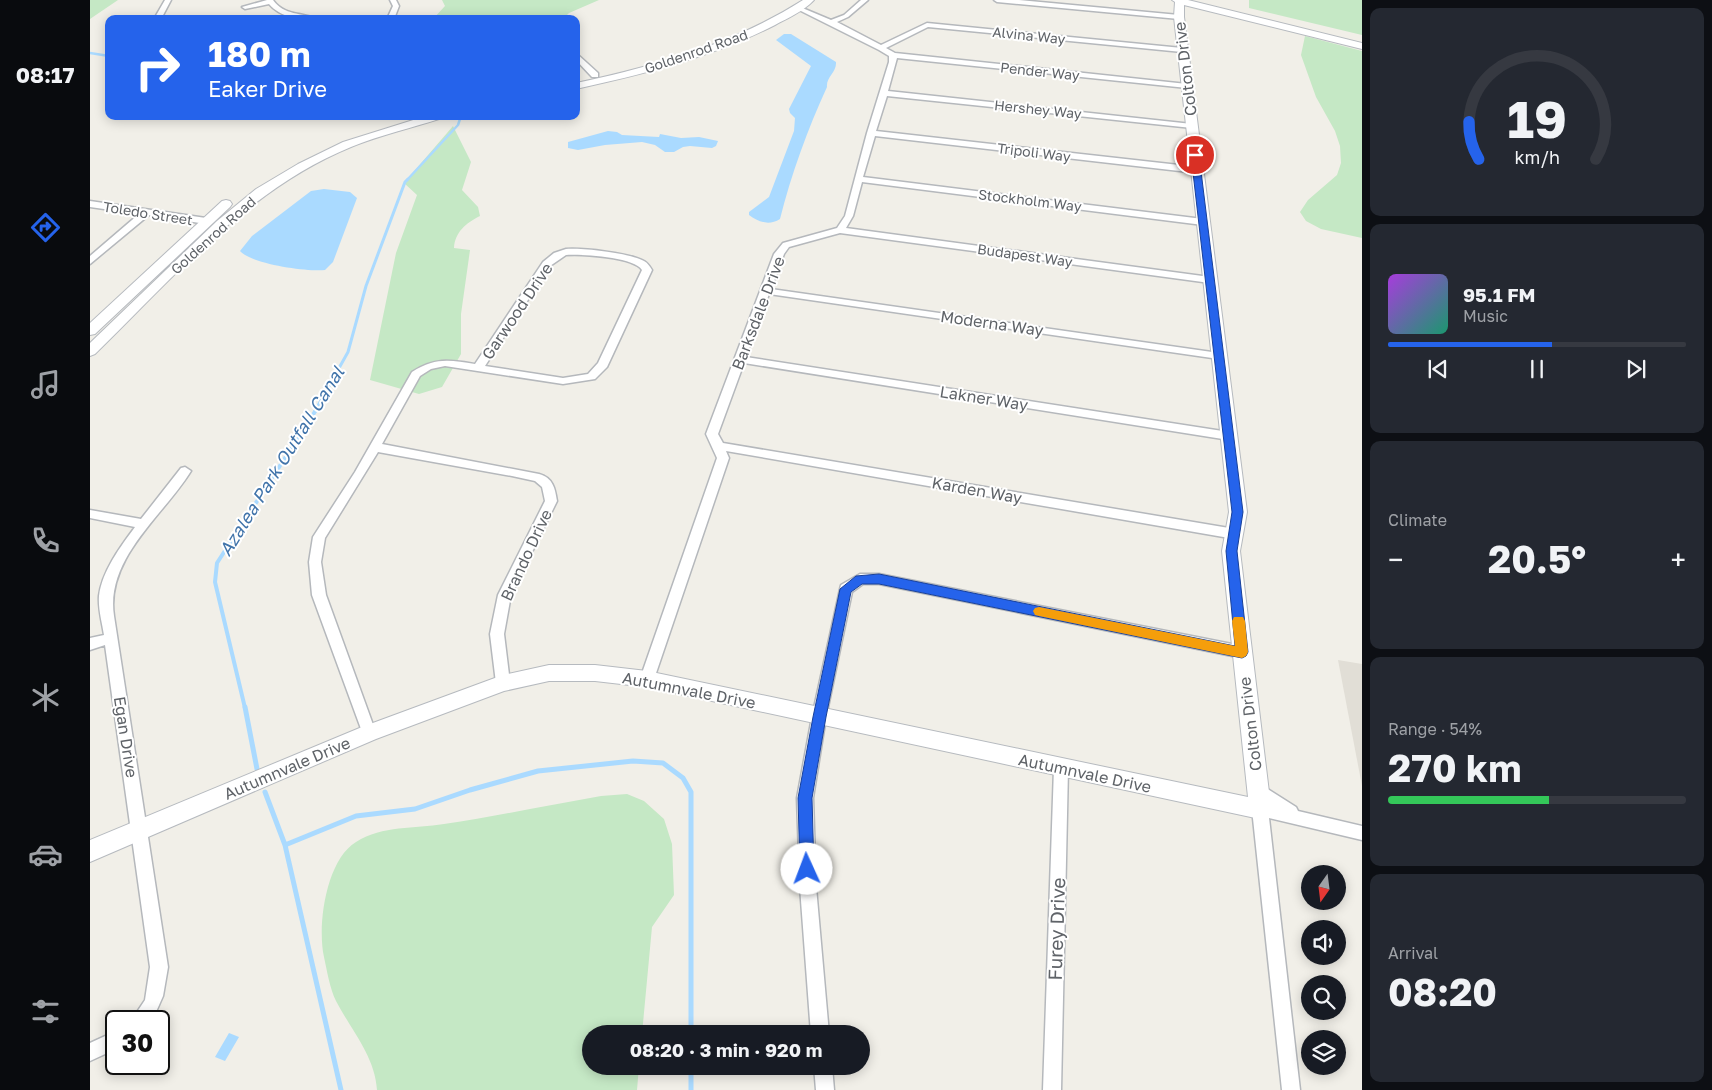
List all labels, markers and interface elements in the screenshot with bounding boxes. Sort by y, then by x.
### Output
street label: Colton Drive [1169,21,1201,117]
street label: Alvina Way [992,23,1066,47]
street label: Goldenrod Road [642,25,750,77]
text: 180 m [208,33,311,75]
icon: right [125,35,190,100]
street label: Pender Way [999,58,1081,84]
text: 08:17 [16,61,74,88]
text: Eaker Drive [208,75,327,102]
text: 19 [1507,87,1567,149]
street label: Hershey Way [993,96,1083,122]
pin [1174,134,1216,176]
street label: Tripoli Way [996,139,1072,165]
icon: arrive [1181,141,1209,169]
text: km/h [1514,146,1560,168]
street label: Stockholm Way [977,185,1083,215]
street label: Goldenrod Road [167,193,259,277]
street label: Toledo Street [102,198,194,228]
icon: directions [28,210,63,245]
street label: Budapest Way [976,240,1074,270]
street label: Barksdale Drive [727,253,789,373]
street label: Garwood Drive [477,259,557,363]
text: 95.1 FM [1463,283,1536,306]
street label: Moderna Way [939,306,1045,340]
text: Music [1463,306,1508,326]
icon: previous [1424,355,1452,383]
icon: pause [1523,355,1551,383]
icon: next [1622,355,1650,383]
water label: Azalea Park Outfall Canal [214,361,349,560]
icon: music [28,367,63,402]
street label: Lakner Way [938,381,1030,415]
street label: Karden Way [930,472,1024,508]
street label: Brando Drive [496,506,556,604]
text: Climate [1388,510,1447,530]
icon: phone [28,523,63,558]
text: 20.5° [1488,536,1586,581]
text: − [1388,543,1403,576]
text: + [1671,543,1686,576]
street label: Autumnvale Drive [621,667,757,713]
street label: Colton Drive [1234,676,1266,772]
icon: climate [28,680,63,715]
street label: Egan Drive [110,695,142,779]
text: Range · 54% [1388,719,1482,739]
street label: Autumnvale Drive [221,732,353,804]
text: 270 km [1388,745,1521,790]
street label: Autumnvale Drive [1017,749,1153,797]
icon: car [28,837,63,872]
position arrow [780,842,832,894]
north arrow [1301,865,1346,910]
map controls [1301,865,1346,1075]
street label: Furey Drive [1043,877,1069,981]
button: sound [1301,920,1346,965]
text: Arrival [1388,943,1438,963]
text: 08:20 [1388,969,1497,1014]
button: search [1301,975,1346,1020]
icon: filters [28,994,63,1029]
speed limit sign: 30 [105,1010,170,1075]
button: layers [1301,1030,1346,1075]
text: 08:20 · 3 min · 920 m [630,1038,822,1061]

